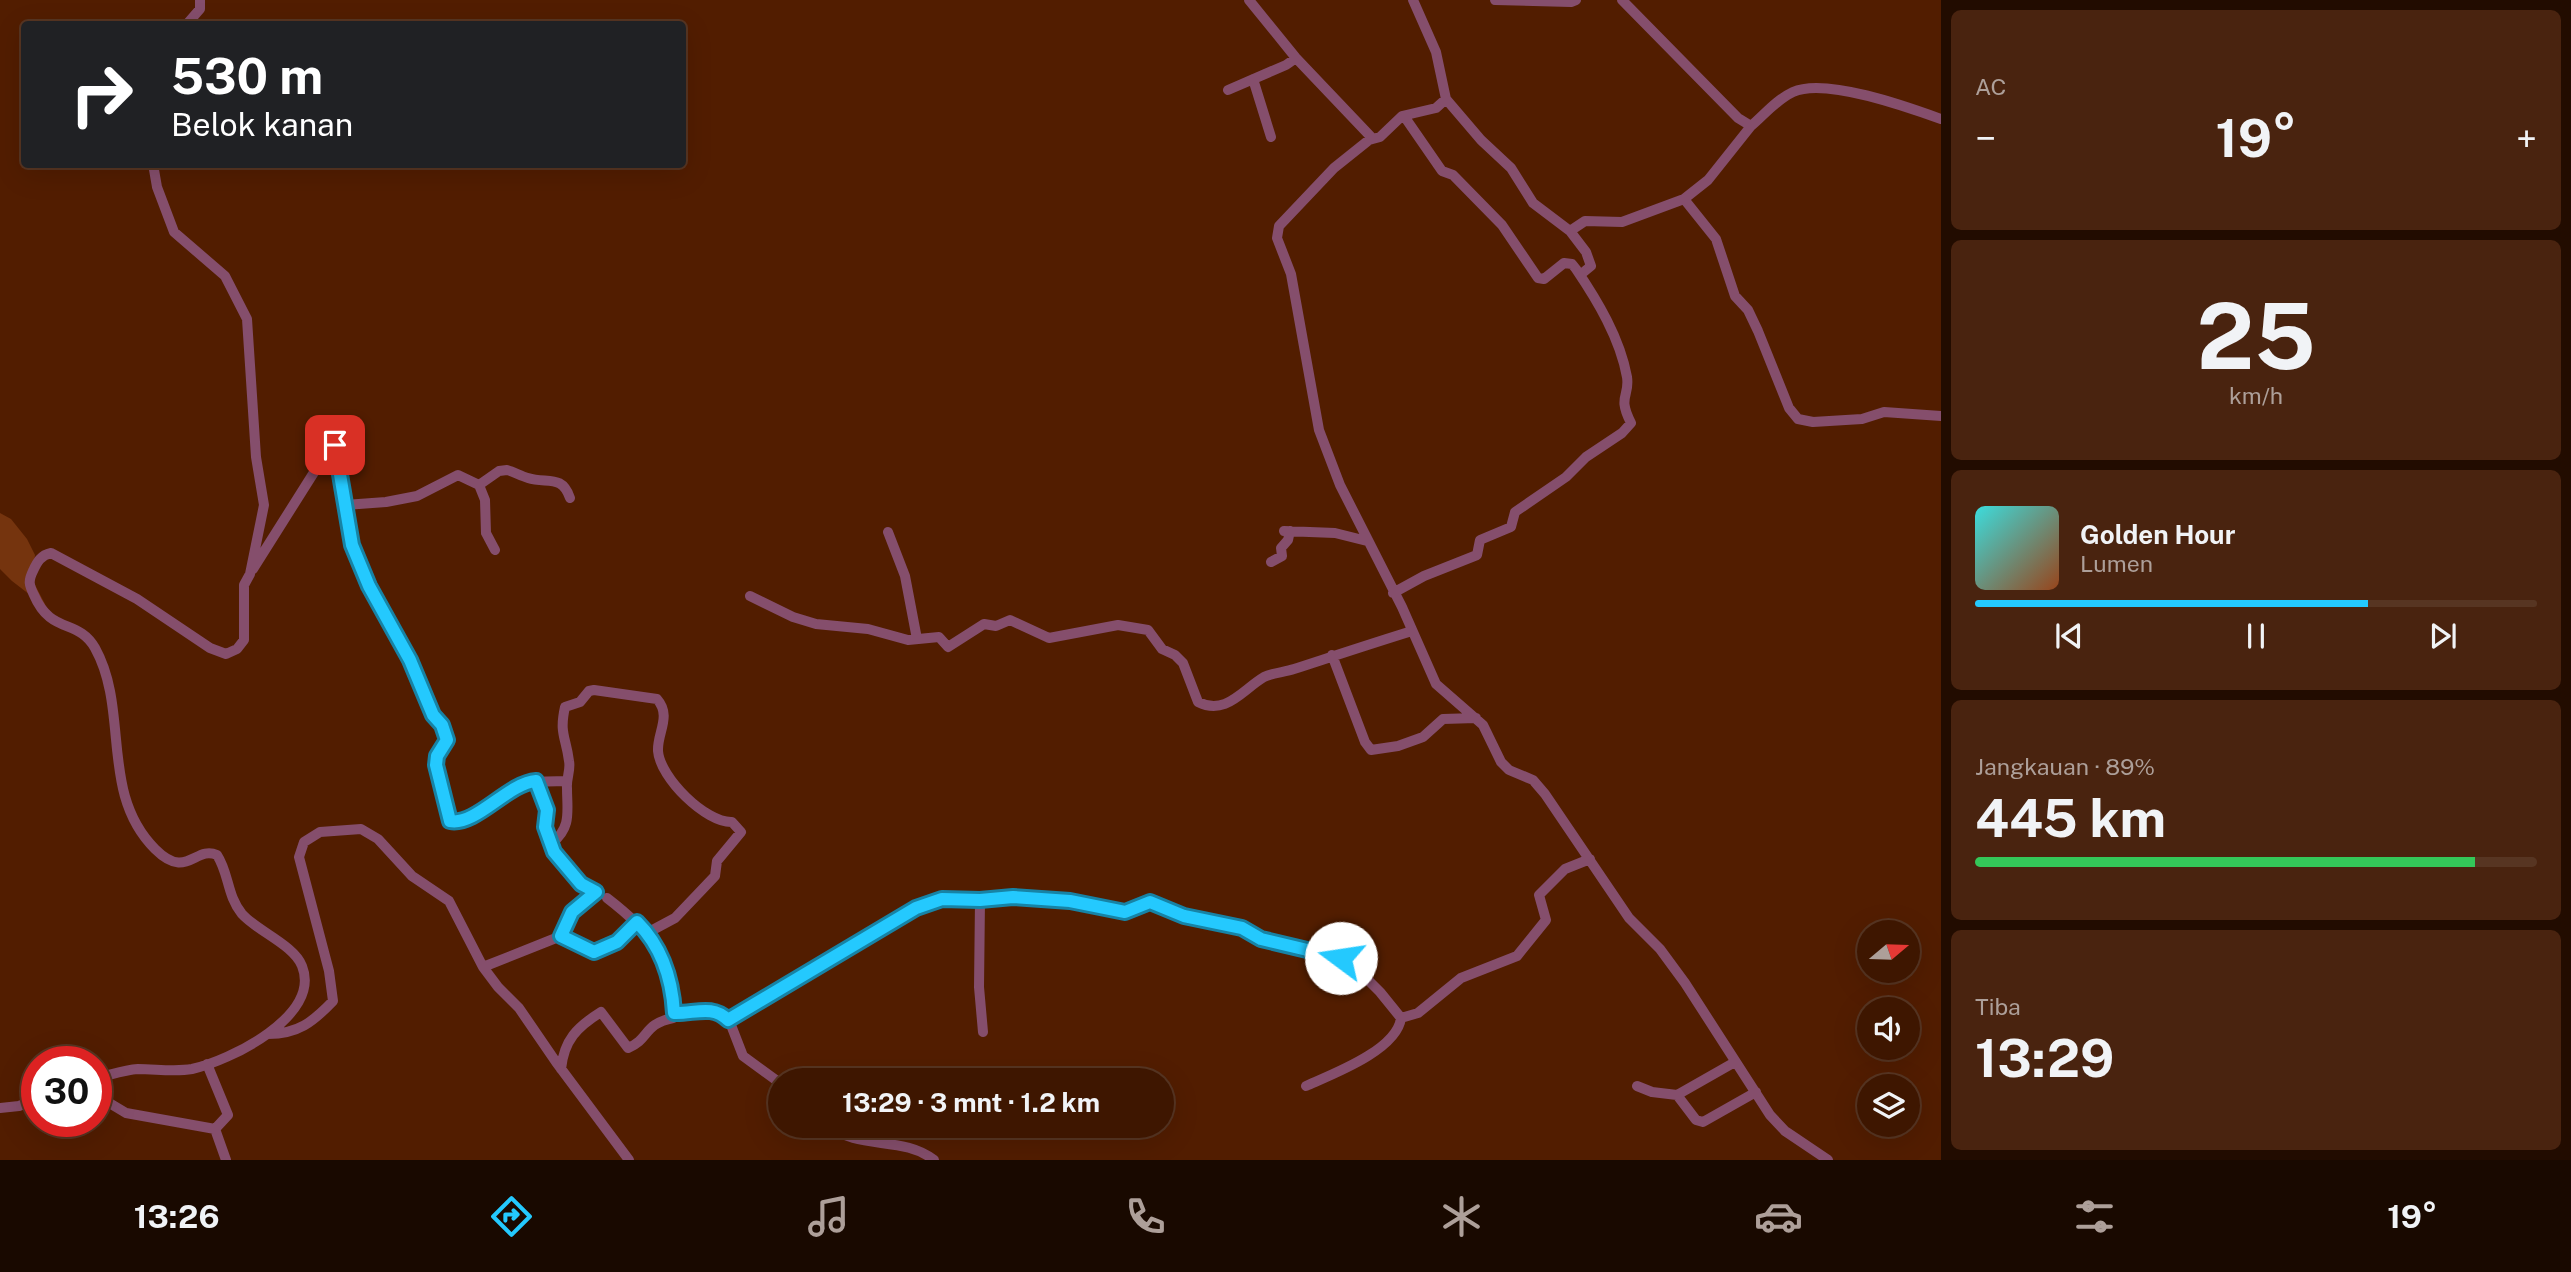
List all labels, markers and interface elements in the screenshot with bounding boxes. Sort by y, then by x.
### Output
text: 530 m [171,47,323,105]
icon: right [56,49,147,140]
text: AC [1975,73,2006,100]
text: Belok kanan [171,106,353,143]
text: 19° [2215,108,2297,169]
text: − [1975,116,1996,161]
text: + [2516,116,2537,161]
text: 25 [2196,283,2316,389]
text: km/h [2229,382,2283,409]
pin [305,415,365,475]
icon: arrive [316,426,354,464]
text: Golden Hour [2080,519,2235,550]
text: Lumen [2080,550,2153,577]
icon: previous [2050,617,2088,655]
icon: pause [2237,617,2275,655]
icon: next [2424,617,2462,655]
text: Jangkauan · 89% [1975,753,2155,780]
text: 445 km [1975,788,2166,849]
north arrow [1857,920,1920,984]
map controls [1857,920,1920,1137]
position arrow [1304,921,1378,995]
text: Tiba [1975,993,2021,1020]
button: sound [1857,997,1920,1060]
text: 13:29 [1975,1028,2114,1089]
speed limit sign: 30 [21,1046,112,1137]
button: layers [1857,1074,1920,1137]
text: 13:29 · 3 mnt · 1.2 km [842,1087,1100,1118]
icon: directions [487,1192,536,1241]
icon: music [804,1192,853,1241]
icon: phone [1121,1192,1170,1241]
icon: climate [1437,1192,1486,1241]
icon: car [1754,1192,1803,1241]
icon: filters [2070,1192,2119,1241]
text: 13:26 [134,1198,220,1235]
text: 19° [2387,1198,2437,1235]

